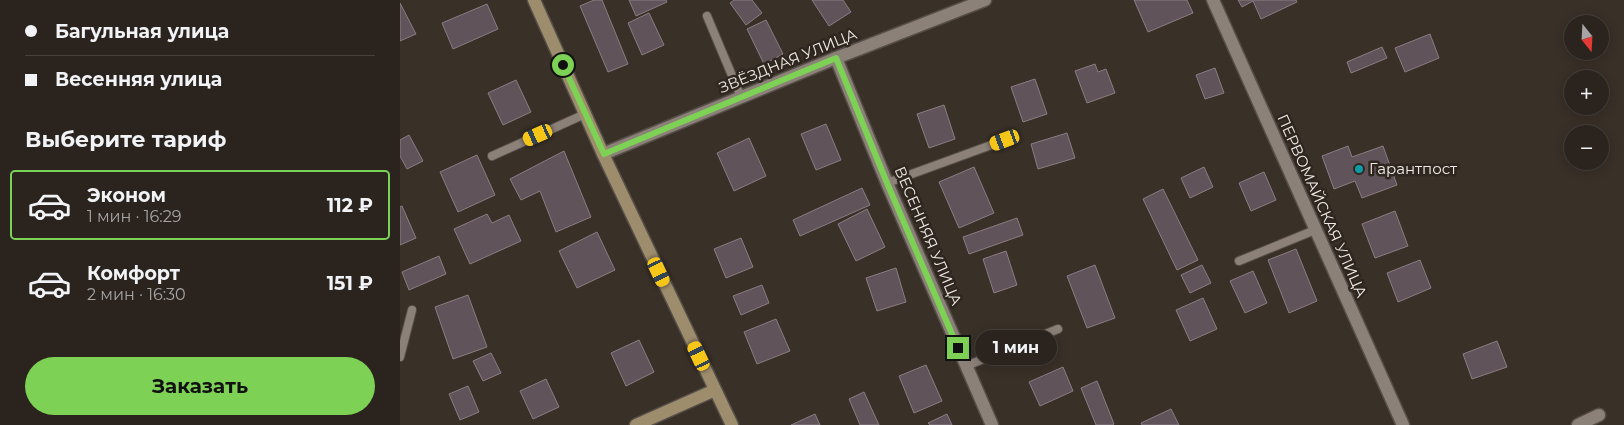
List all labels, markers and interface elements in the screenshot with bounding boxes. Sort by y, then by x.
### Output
north arrow [1564,15,1609,60]
map controls [1564,15,1609,170]
text: Багульная улица [55,20,229,43]
street label: ЗВЁЗДНАЯ УЛИЦА [716,24,860,97]
route start [552,54,574,76]
text: Весенняя улица [55,68,222,91]
button: + [1564,70,1609,115]
street label: ПЕРВОМАЙСКАЯ УЛИЦА [1273,111,1372,300]
car [521,122,554,148]
button: − [1564,125,1609,170]
text: Выберите тариф [25,126,226,153]
car [988,128,1021,152]
place label: Гарантпост [1369,159,1458,178]
street label: ВЕСЕННЯЯ УЛИЦА [891,163,966,308]
marker: Гарантпост [1353,163,1365,175]
icon: car [27,183,72,228]
text: Эконом [87,184,166,207]
text: 112 ₽ [327,194,373,217]
text: 1 мин · 16:29 [87,207,182,226]
car [645,255,672,289]
icon: car [27,261,72,306]
text: Комфорт [87,262,180,285]
text: 151 ₽ [327,272,373,295]
text: 2 мин · 16:30 [87,285,186,304]
callout: 1 мин [976,330,1058,366]
route end [947,337,969,359]
text: 1 мин [993,338,1039,357]
car [685,339,712,373]
button: Заказать [25,357,375,415]

